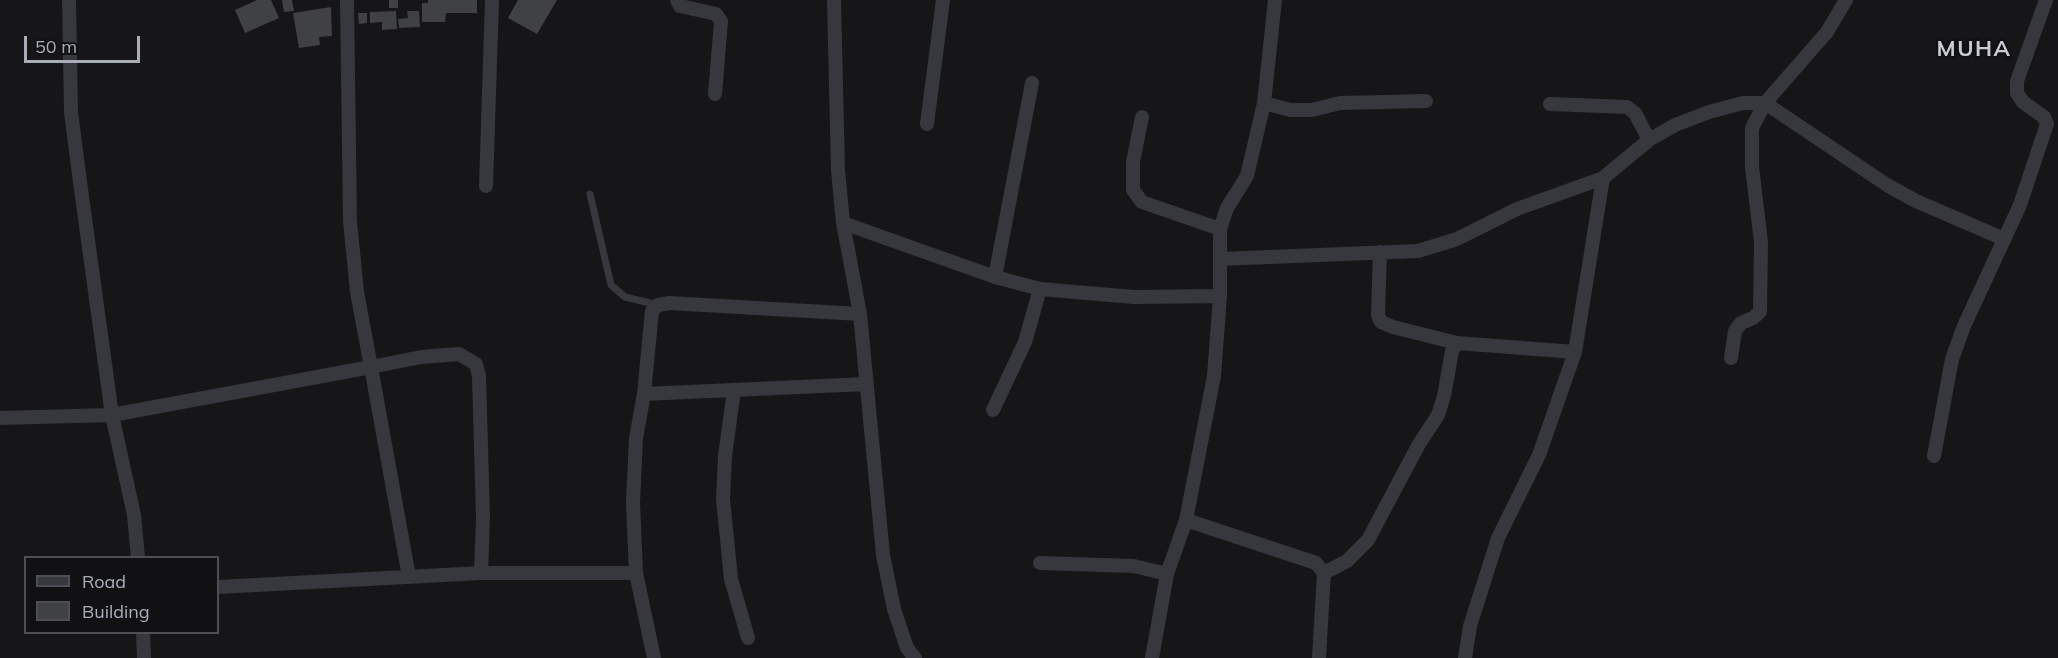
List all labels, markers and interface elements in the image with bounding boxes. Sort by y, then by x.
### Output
scale bar [27,24,142,62]
text: 50 m [35,35,77,58]
district label: MUHA [1937,36,2011,62]
legend [24,556,219,634]
text: Road [82,570,126,593]
text: Building [82,600,150,623]

